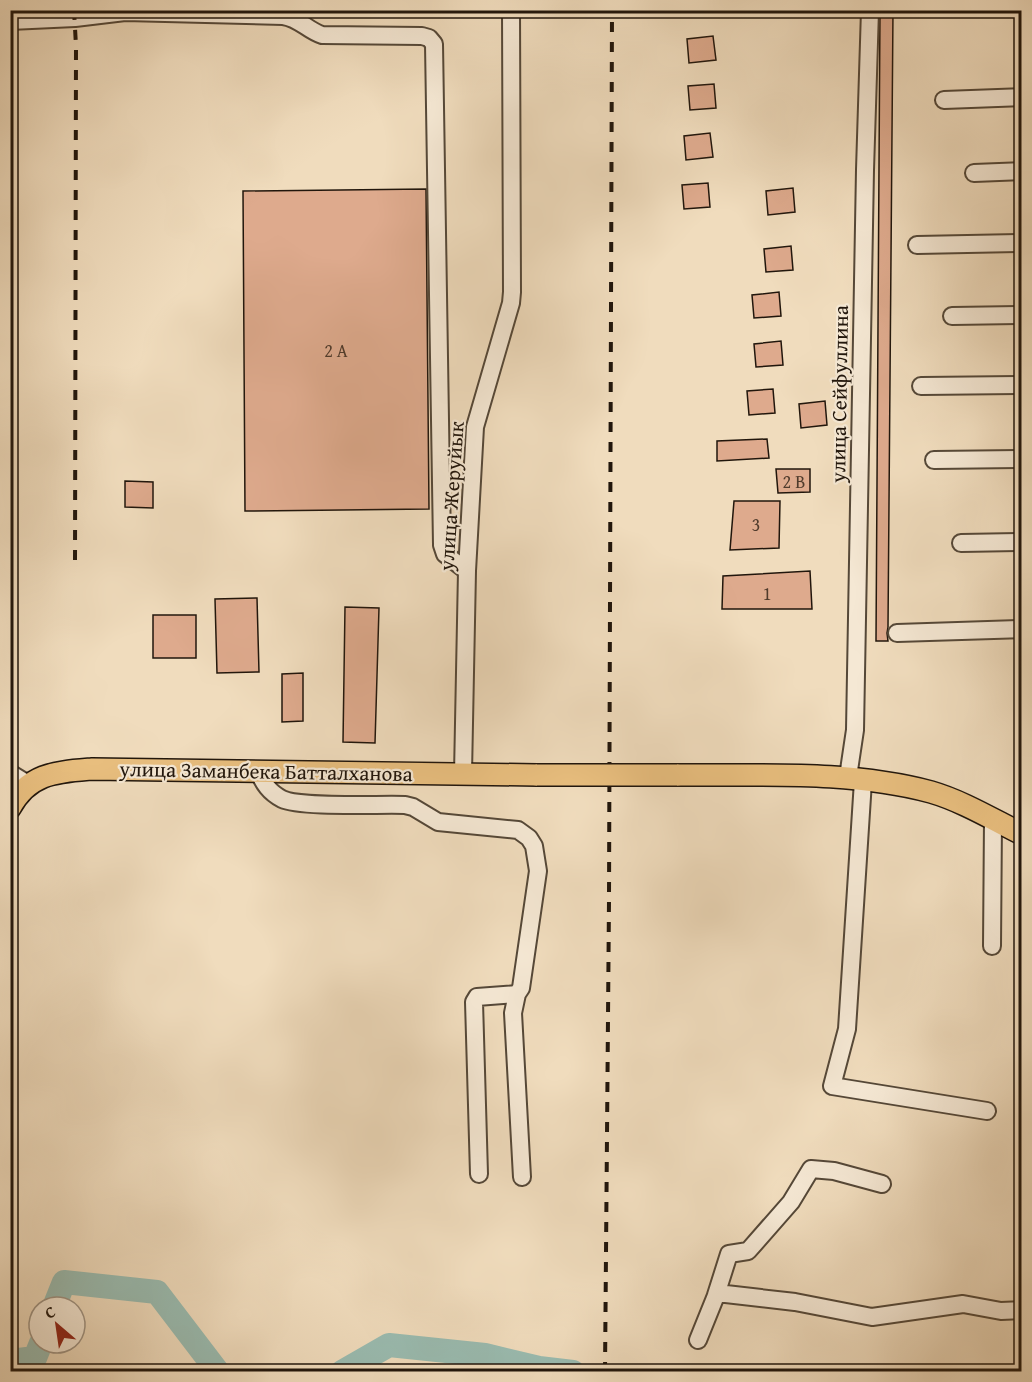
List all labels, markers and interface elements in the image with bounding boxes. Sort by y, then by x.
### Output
street label: улица Сейфуллина [822,305,856,484]
house number: 2 А [324,337,348,364]
street label: улица Жеруйык [430,420,472,573]
house number: 2 В [783,468,805,495]
house number: 3 [752,511,760,538]
house number: 1 [763,580,771,607]
street label: улица Заманбека Батталханова [118,753,413,789]
north arrow [27,1295,87,1355]
text: С [40,1299,60,1325]

